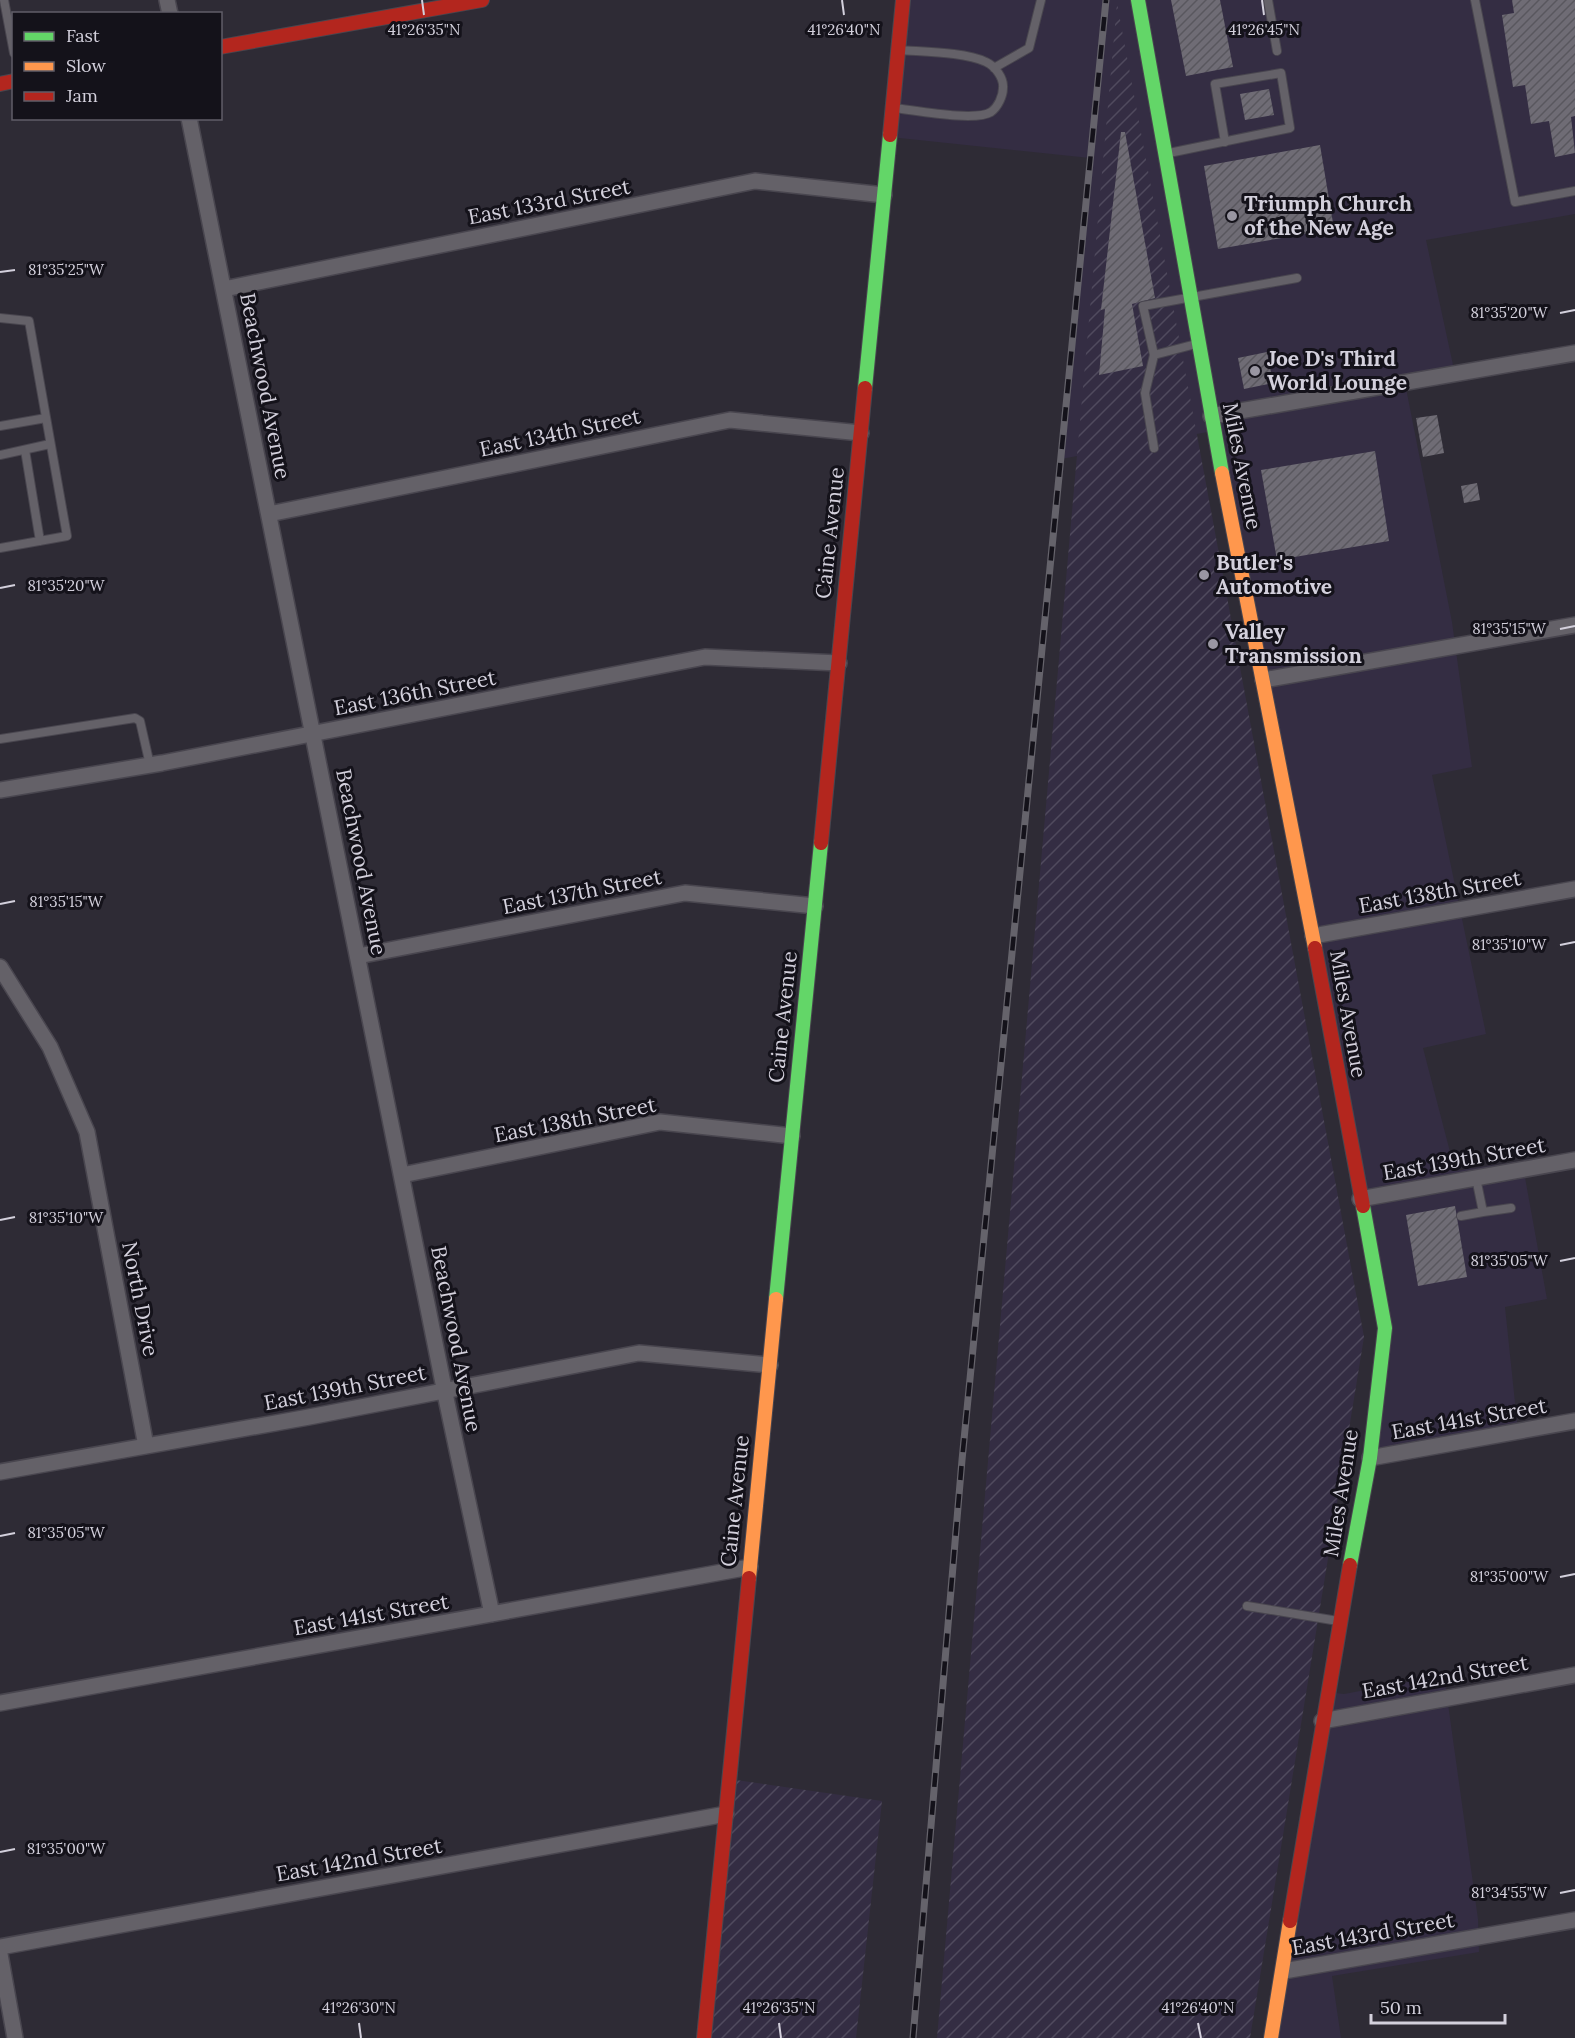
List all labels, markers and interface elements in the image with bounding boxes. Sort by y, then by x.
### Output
legend [12,12,222,120]
text: 41°26'35"N [388,20,460,39]
text: 41°26'40"N [808,20,880,39]
text: 41°26'45"N [1228,20,1300,39]
text: Fast [66,24,100,47]
text: Slow [66,54,106,77]
text: Jam [65,84,98,107]
street label: East 133rd Street [465,172,633,230]
place label: Triumph Church of the New Age [1244,190,1412,241]
marker: Triumph Church of the New Age [1225,209,1239,223]
text: 81°35'25"W [28,260,105,279]
street label: Beachwood Avenue [234,290,297,481]
text: 81°35'20"W [1470,303,1549,322]
place label: Joe D's Third World Lounge [1267,345,1407,396]
marker: Joe D's Third World Lounge [1248,364,1262,378]
street label: Miles Avenue [1217,400,1268,532]
street label: East 134th Street [477,402,644,463]
street label: Caine Avenue [809,466,850,600]
place label: Butler's Automotive [1216,549,1332,600]
marker: Butler's Automotive [1197,568,1211,582]
text: 81°35'20"W [27,576,106,595]
place label: Valley Transmission [1225,618,1362,669]
text: 81°35'15"W [1472,619,1547,638]
marker: Valley Transmission [1206,637,1220,651]
street label: East 136th Street [332,663,499,721]
street label: Beachwood Avenue [330,766,393,957]
street label: East 137th Street [500,863,665,920]
street label: East 138th Street [1357,864,1524,919]
text: 81°35'15"W [29,892,104,911]
text: 81°35'10"W [1472,935,1547,954]
street label: Miles Avenue [1324,948,1373,1080]
street label: Caine Avenue [762,950,803,1084]
street label: East 138th Street [492,1090,659,1148]
street label: East 139th Street [1381,1131,1548,1186]
text: 81°35'10"W [29,1208,104,1227]
street label: North Drive [116,1239,165,1358]
street label: Beachwood Avenue [425,1243,488,1434]
text: 81°35'05"W [1470,1251,1549,1270]
street label: East 139th Street [262,1358,429,1416]
street label: East 141st Street [1389,1391,1549,1445]
street label: Miles Avenue [1317,1427,1364,1559]
street label: Caine Avenue [714,1434,755,1568]
text: 81°35'05"W [27,1523,106,1542]
text: 81°35'00"W [1470,1567,1549,1586]
street label: East 141st Street [291,1587,451,1641]
street label: East 142nd Street [1360,1648,1531,1704]
street label: East 142nd Street [274,1831,445,1887]
text: 81°35'00"W [27,1839,106,1858]
text: 81°34'55"W [1471,1883,1548,1902]
street label: East 143rd Street [1290,1906,1457,1961]
scale bar [1371,1987,1504,2025]
text: 50 m [1380,1996,1422,2019]
text: 41°26'30"N [322,1998,396,2017]
text: 41°26'35"N [743,1998,815,2017]
text: 41°26'40"N [1162,1998,1234,2017]

